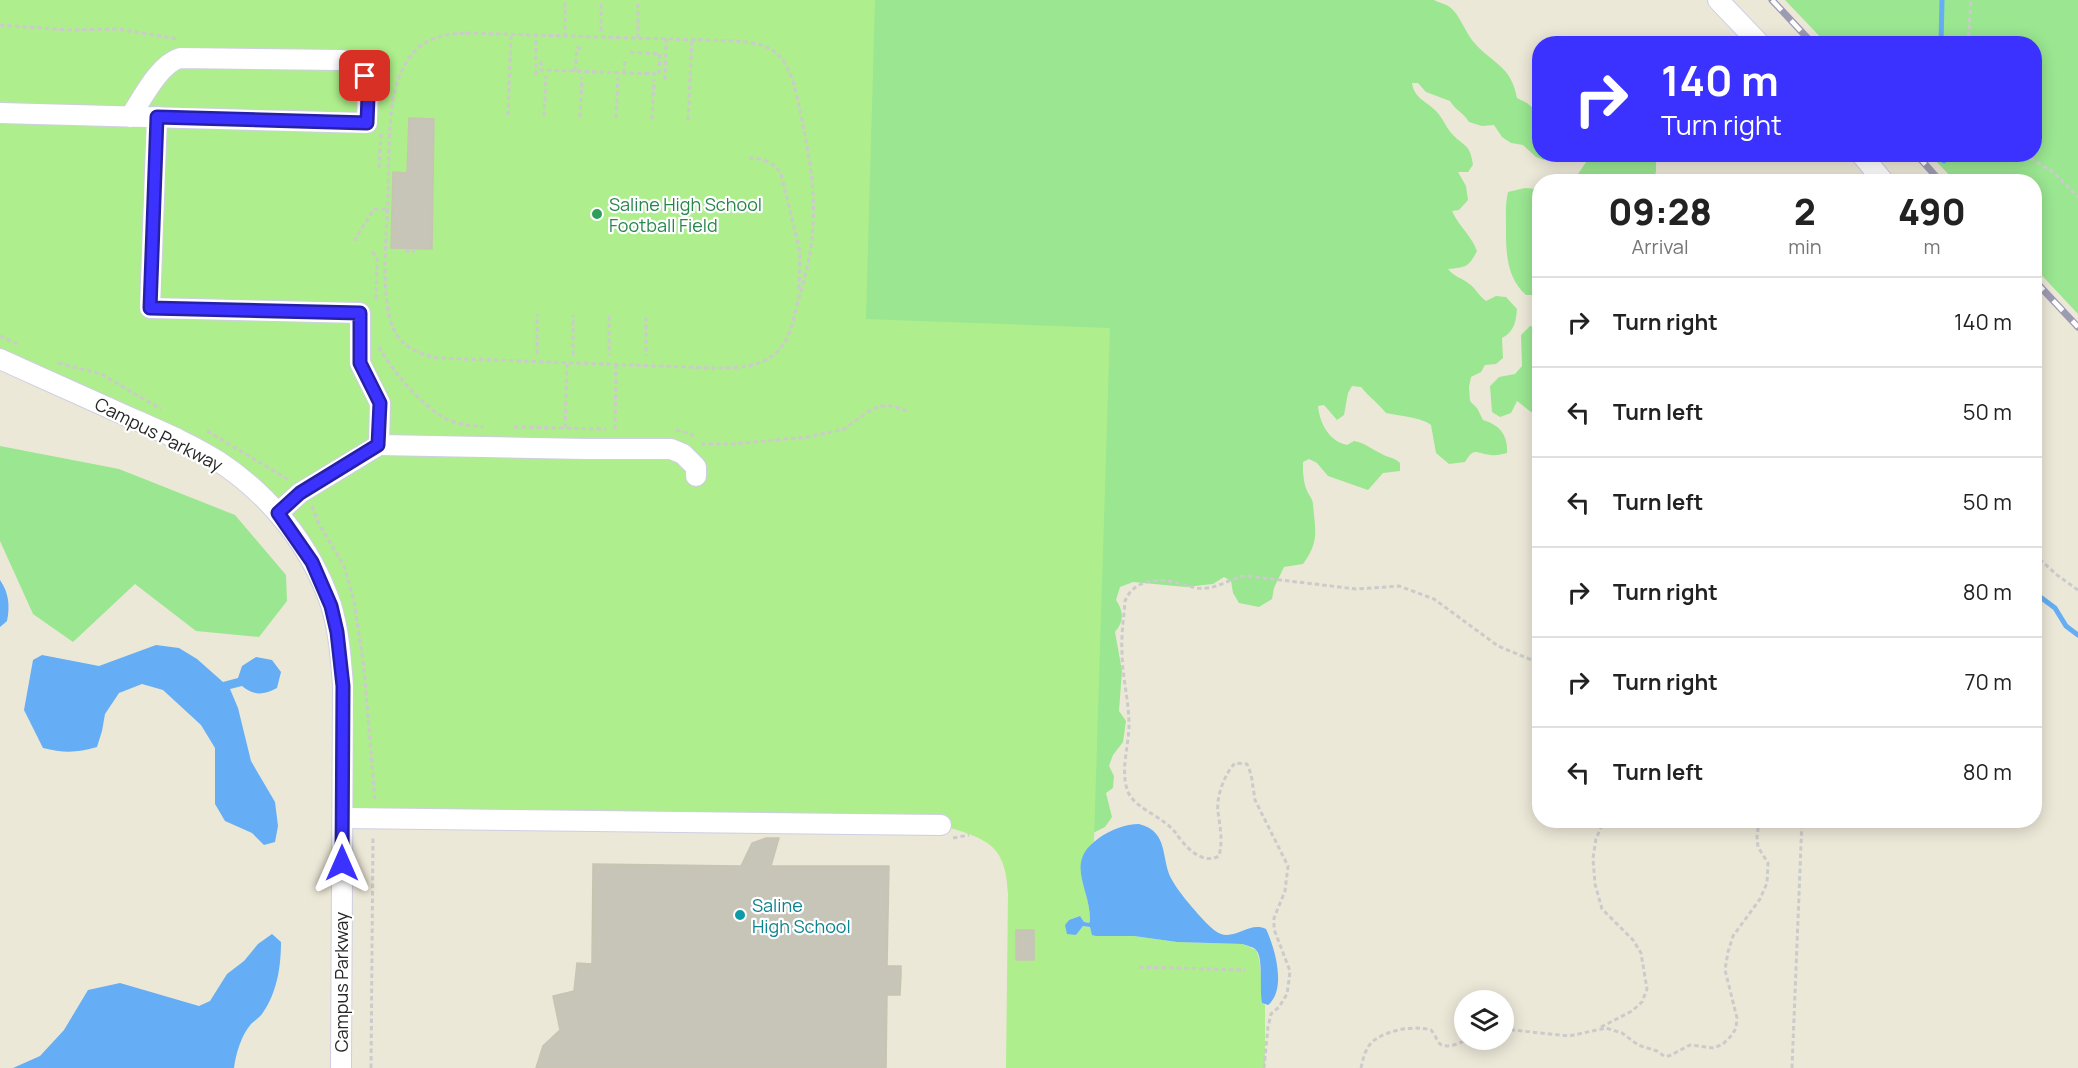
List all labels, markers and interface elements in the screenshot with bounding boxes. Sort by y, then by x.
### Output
pin [339,50,390,101]
text: 140 m [1661,51,1779,109]
icon: arrive [348,59,381,92]
icon: right [1562,60,1640,138]
text: Turn right [1661,106,1782,143]
text: 09:28 [1608,187,1712,236]
text: 2 [1794,187,1816,236]
text: 490 [1898,187,1966,236]
place label: Saline High School Football Field [609,192,762,237]
marker: Saline High School Football Field [590,207,604,221]
text: Arrival [1632,233,1689,260]
text: min [1788,233,1822,260]
text: m [1923,233,1940,260]
icon: right [1562,306,1595,339]
text: Turn right [1613,307,1718,337]
text: 140 m [1954,307,2012,337]
street label: Campus Parkway [91,391,228,477]
icon: left [1562,396,1595,429]
text: Turn left [1613,397,1703,427]
text: 50 m [1963,397,2012,427]
icon: left [1562,486,1595,519]
text: Turn left [1613,487,1703,517]
text: 50 m [1963,487,2012,517]
icon: right [1562,576,1595,609]
text: Turn right [1613,577,1718,607]
text: 80 m [1963,577,2012,607]
icon: right [1562,666,1595,699]
text: Turn right [1613,667,1718,697]
text: 70 m [1964,667,2012,697]
icon: left [1562,756,1595,789]
text: Turn left [1613,757,1703,787]
text: 80 m [1963,757,2012,787]
position arrow [310,831,374,895]
place label: Saline High School [752,893,851,938]
marker: Saline High School [733,908,747,922]
street label: Campus Parkway [329,911,353,1052]
map controls [1454,990,1514,1050]
button: layers [1454,990,1514,1050]

